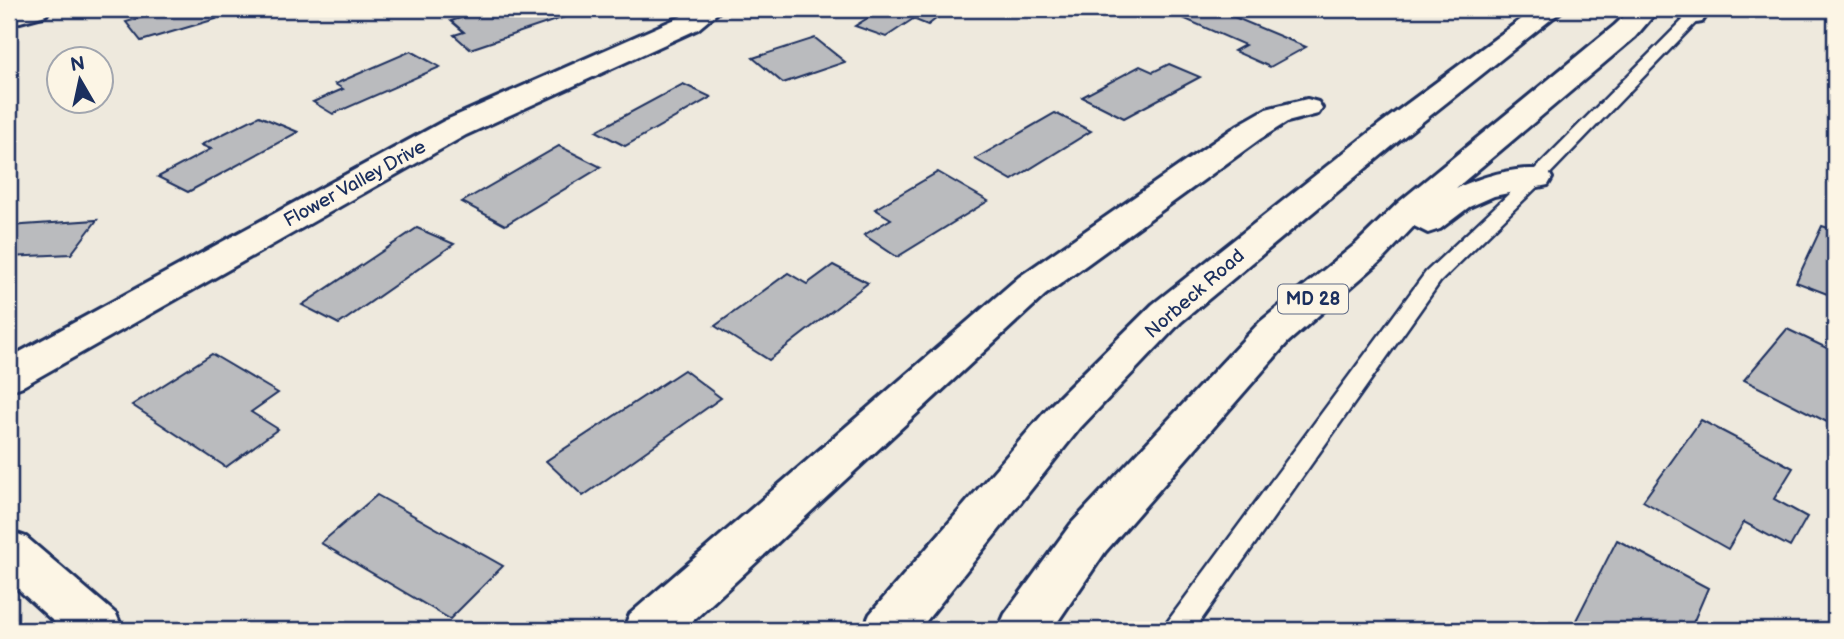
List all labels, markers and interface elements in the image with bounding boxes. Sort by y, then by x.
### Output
north arrow [46,46,116,116]
text: N [69,52,86,77]
street label: Flower Valley Drive [280,135,430,233]
street label: Norbeck Road [1141,245,1249,343]
road number: MD 28 [1278,284,1348,314]

